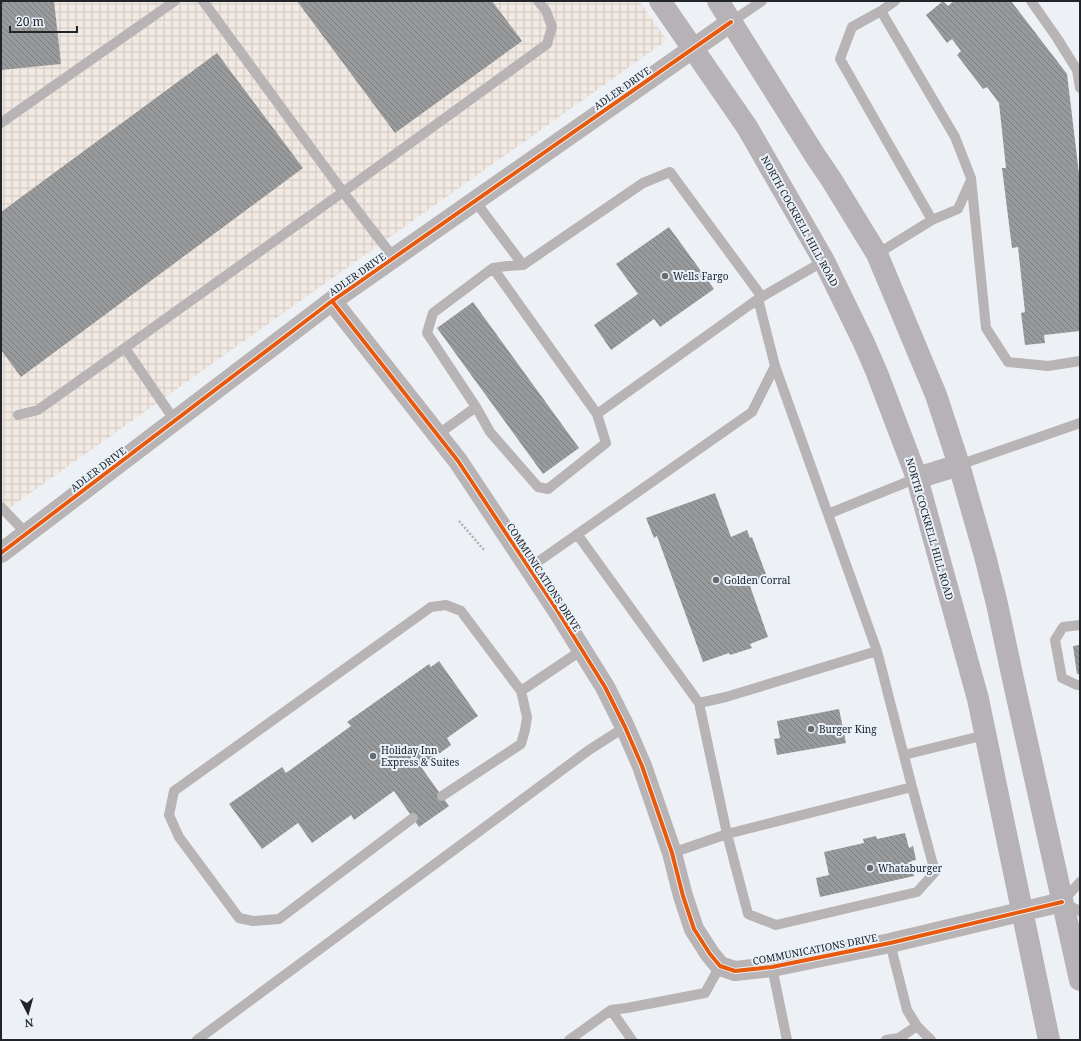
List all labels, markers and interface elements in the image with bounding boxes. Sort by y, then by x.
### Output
scale bar [10,8,77,34]
text: 20 m [16,13,44,30]
street label: ADLER DRIVE [591,63,653,113]
street label: NORTH COCKRELL HILL ROAD [758,153,842,289]
street label: ADLER DRIVE [326,249,388,299]
place label: Wells Fargo [673,269,729,283]
marker: Wells Fargo [660,271,670,281]
street label: ADLER DRIVE [67,443,129,495]
street label: NORTH COCKRELL HILL ROAD [903,456,957,602]
street label: COMMUNICATIONS DRIVE [504,520,584,634]
place label: Golden Corral [724,573,790,587]
marker: Golden Corral [711,575,721,585]
place label: Burger King [819,722,877,736]
marker: Burger King [806,724,816,734]
place label: Holiday Inn Express & Suites [381,743,460,769]
marker: Holiday Inn Express & Suites [368,751,378,761]
place label: Whataburger [878,861,943,875]
marker: Whataburger [865,863,875,873]
street label: COMMUNICATIONS DRIVE [751,930,879,968]
north arrow [8,993,48,1033]
text: N [24,1016,34,1031]

